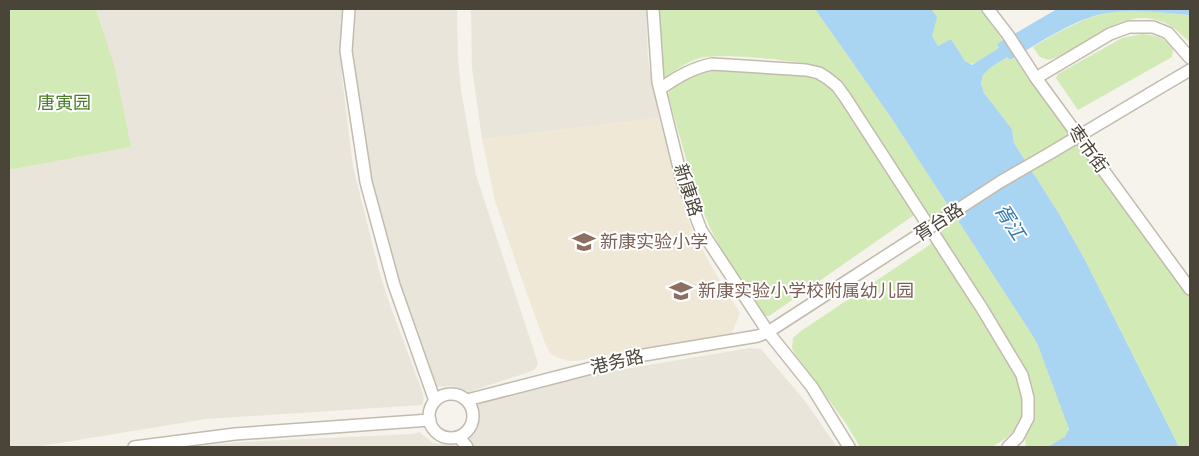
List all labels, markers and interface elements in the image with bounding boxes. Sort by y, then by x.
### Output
park label: 唐寅园 [37,92,91,114]
street label: 枣市街 [1063,121,1113,177]
street label: 新康路 [669,161,707,219]
street label: 胥台路 [910,198,968,246]
water label: 胥江 [990,200,1031,246]
school or university icon: 新康实验小学 [571,229,597,255]
place label: 新康实验小学 [600,231,708,253]
school or university icon: 新康实验小学校附属幼儿园 [668,278,694,304]
place label: 新康实验小学校附属幼儿园 [698,280,914,302]
street label: 港务路 [588,345,646,379]

